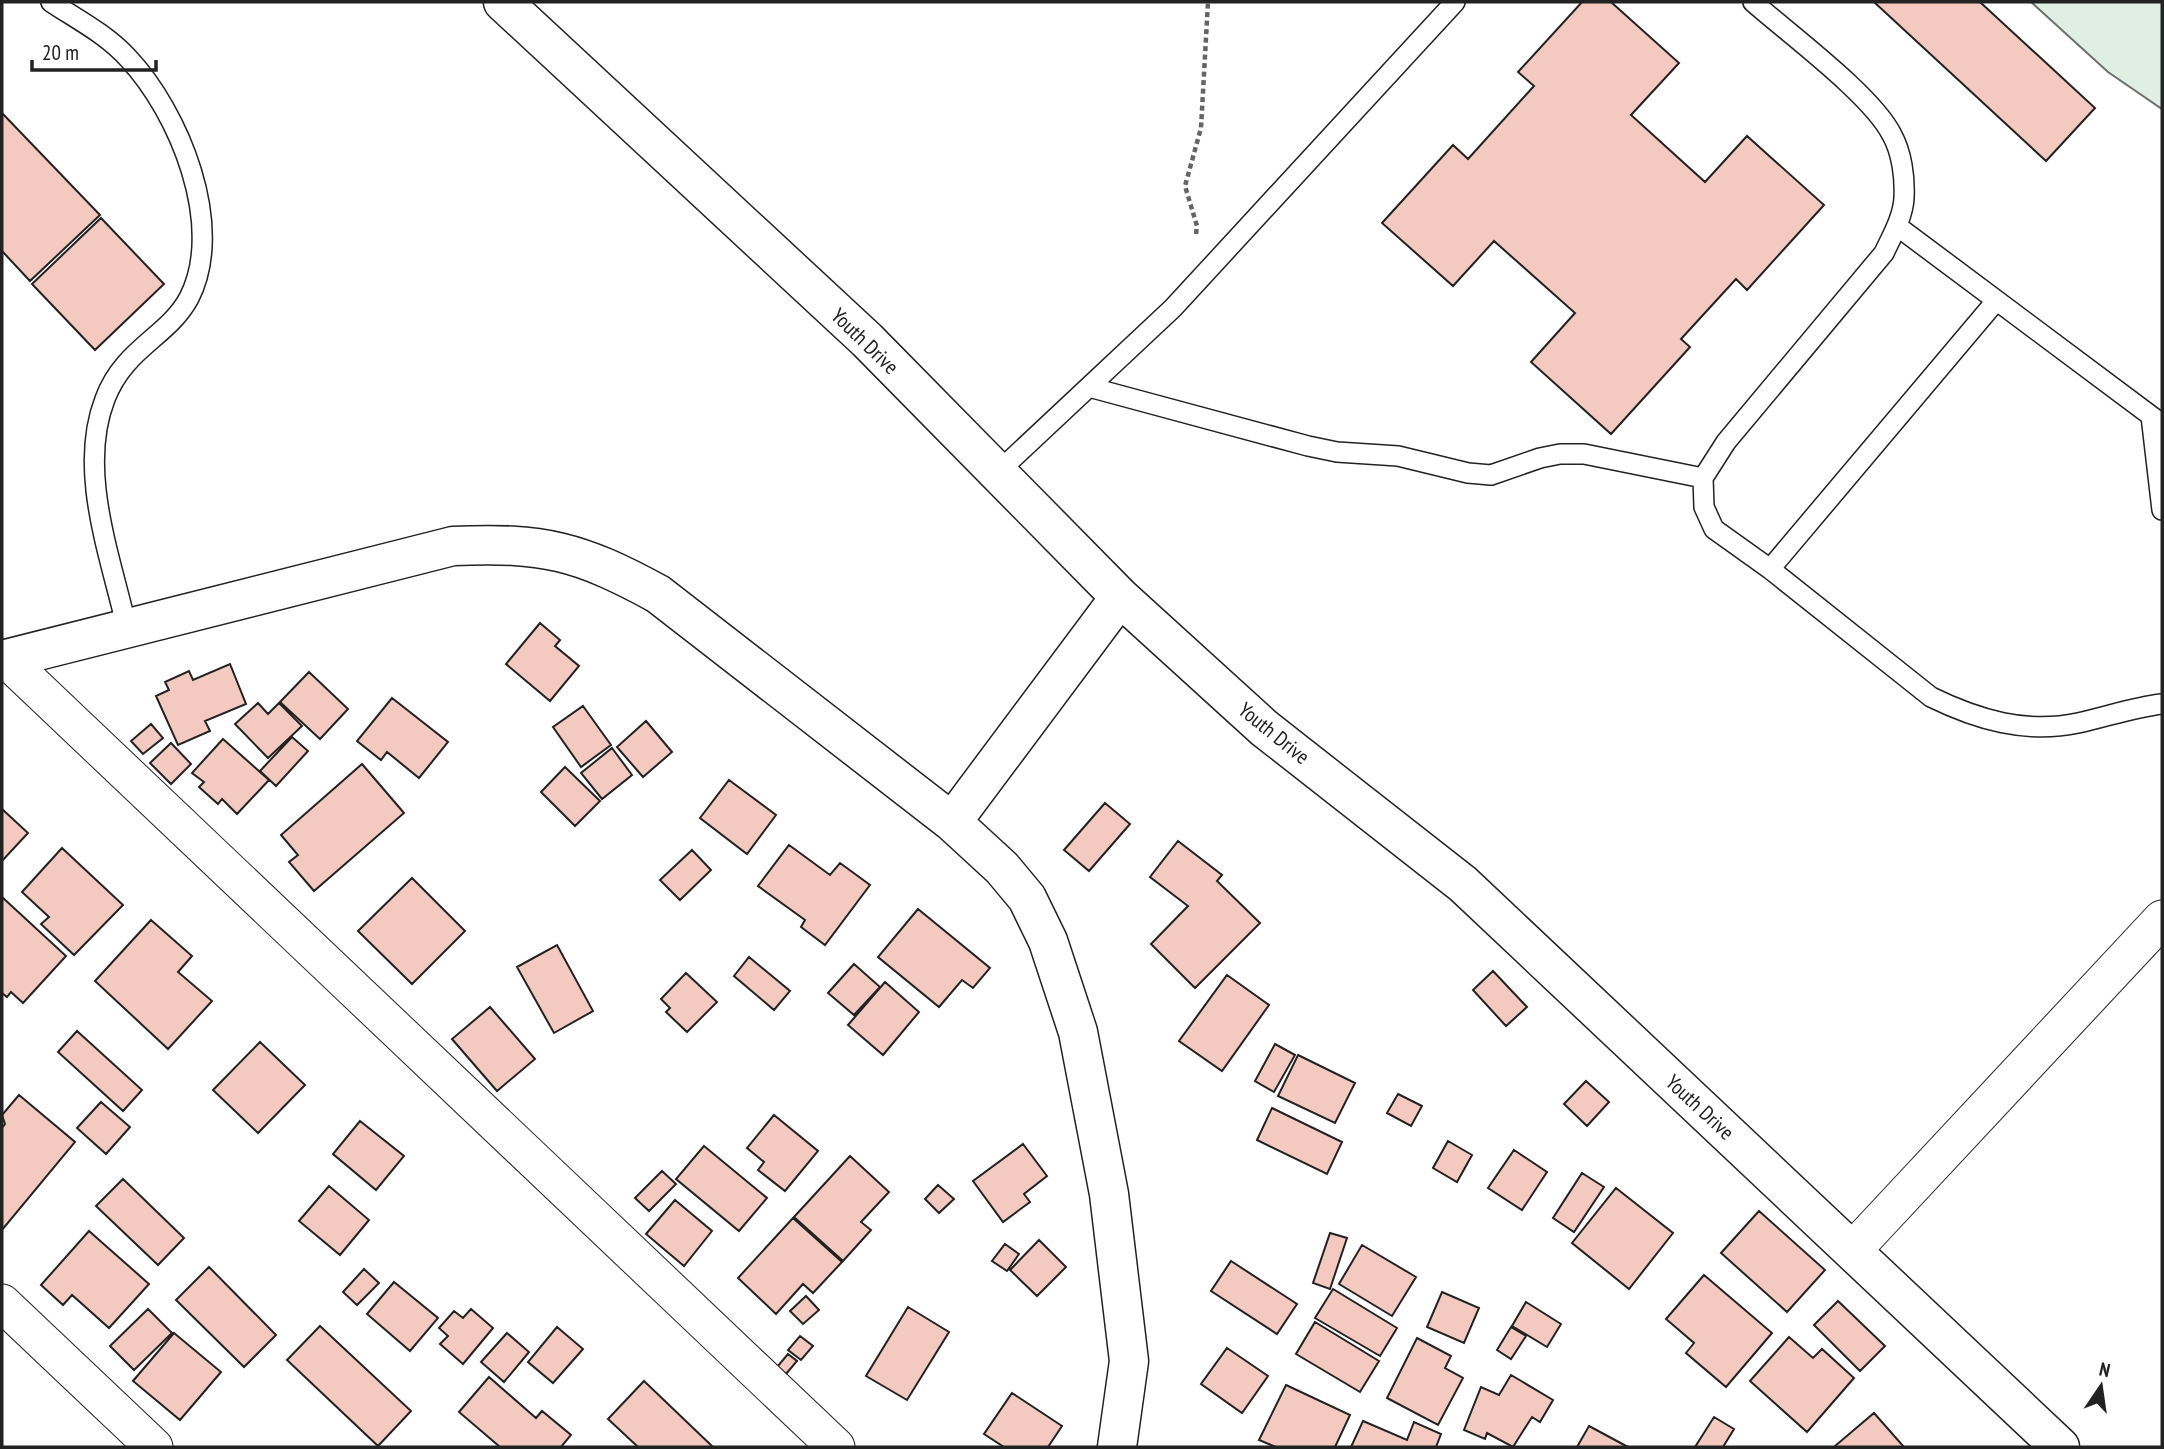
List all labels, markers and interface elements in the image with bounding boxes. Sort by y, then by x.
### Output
scale bar [32,28,156,72]
text: 20 m [42,39,79,66]
street label: Youth Drive [825,302,905,380]
street label: Youth Drive [1233,696,1315,770]
street label: Youth Drive [1660,1069,1740,1145]
north arrow [2066,1351,2136,1421]
text: N [2097,1357,2113,1382]

